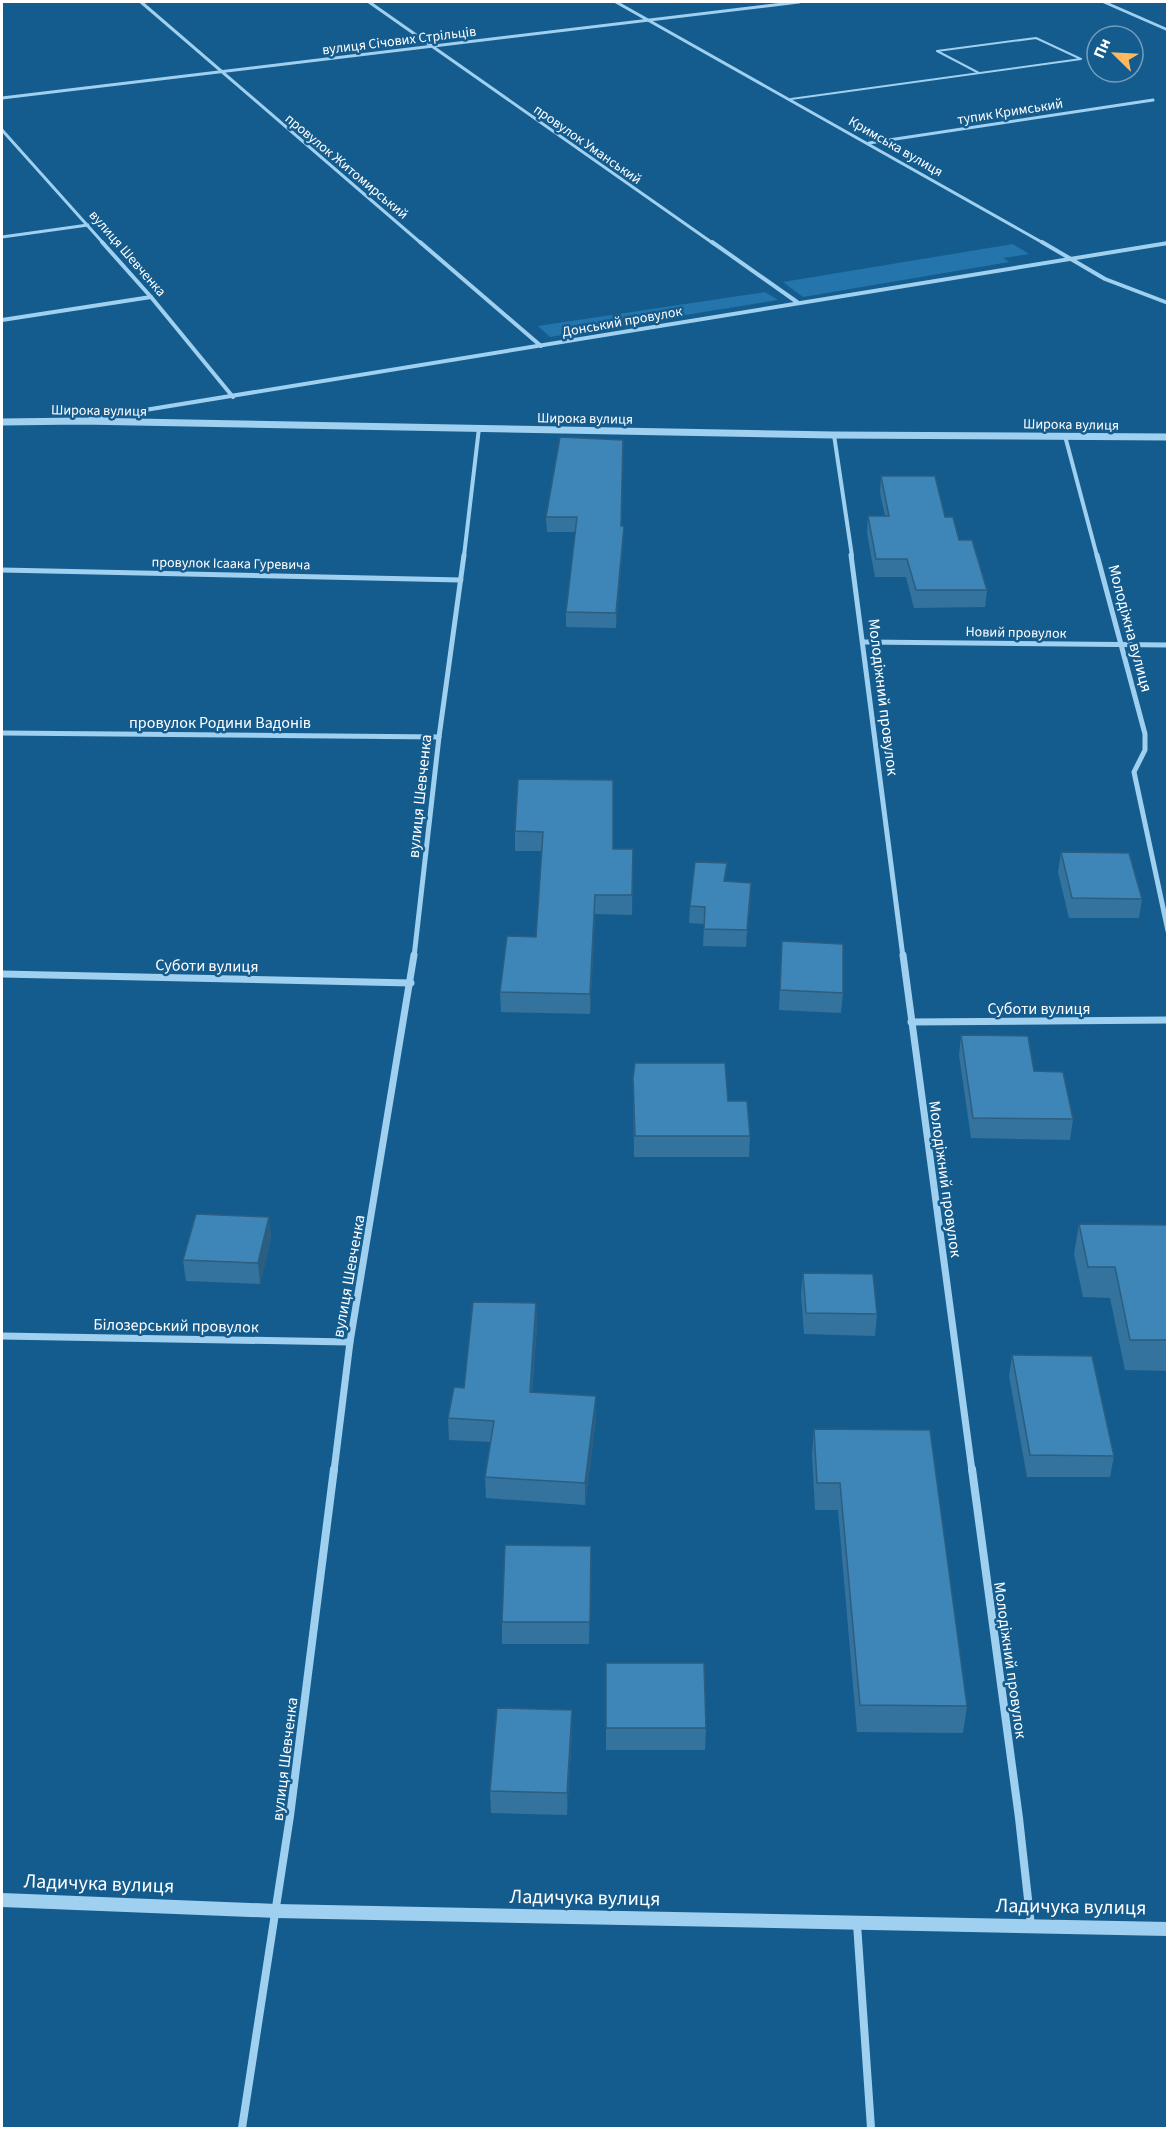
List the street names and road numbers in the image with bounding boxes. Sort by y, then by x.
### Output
street label: вулиця Січових Стрільців [321,22,477,60]
street label: тупик Кримський [956,94,1065,130]
street label: провулок Уманський [529,100,646,190]
street label: провулок Житомирський [280,109,412,224]
street label: Кримська вулиця [844,112,947,182]
street label: вулиця Шевченка [84,206,170,301]
street label: Донський провулок [560,302,684,342]
street label: Широка вулиця [51,400,147,422]
street label: Широка вулиця [537,408,633,430]
street label: Широка вулиця [1023,414,1119,436]
street label: провулок Ісаака Гуревича [151,553,311,575]
street label: Молодіжна вулиця [1102,562,1158,695]
street label: Молодіжний провулок [862,617,904,777]
street label: Новий провулок [965,622,1067,644]
street label: провулок Родини Вадонів [129,712,311,734]
street label: вулиця Шевченка [403,733,437,859]
street label: Суботи вулиця [155,954,259,978]
street label: Суботи вулиця [987,998,1091,1020]
street label: Молодіжний провулок [923,1099,967,1259]
street label: вулиця Шевченка [327,1213,371,1339]
street label: Білозерський провулок [93,1314,259,1338]
street label: Молодіжний провулок [988,1580,1032,1740]
street label: вулиця Шевченка [267,1696,303,1822]
street label: Ладичука вулиця [23,1867,175,1901]
street label: Ладичука вулиця [509,1883,661,1913]
street label: Ладичука вулиця [995,1892,1147,1922]

